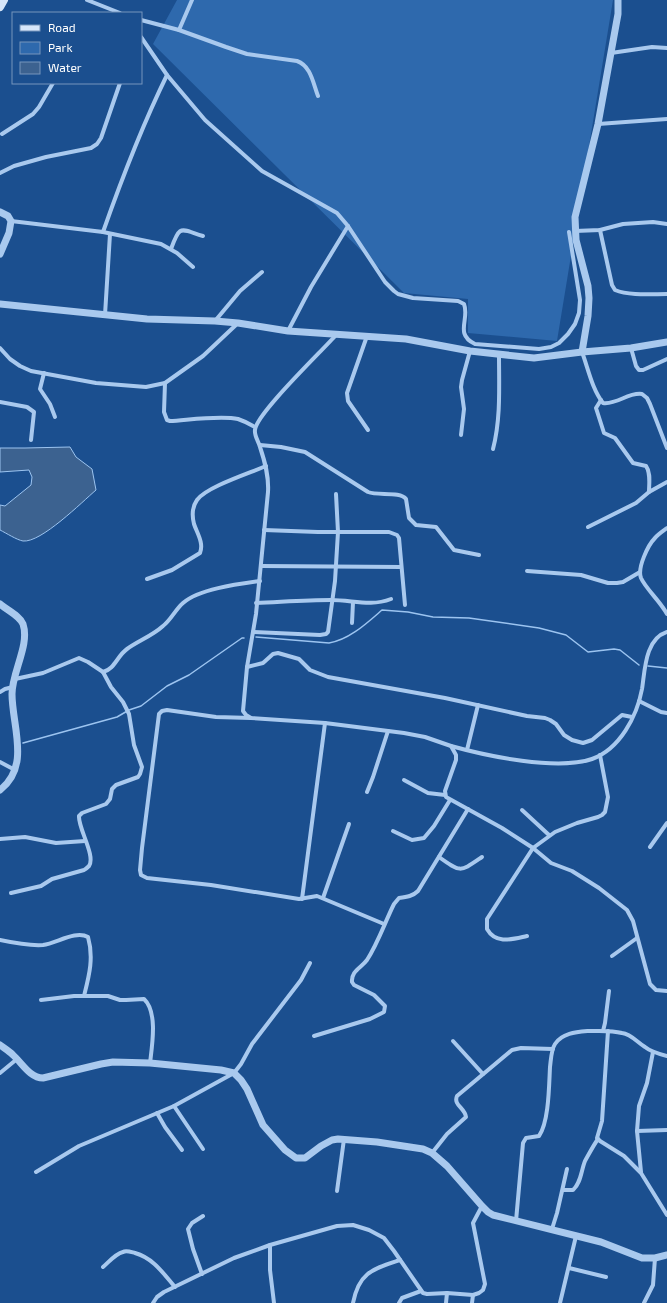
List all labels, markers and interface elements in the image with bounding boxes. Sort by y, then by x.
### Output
legend [12,12,142,84]
text: Road [48,20,76,34]
text: Park [48,40,73,54]
text: Water [48,60,82,74]

